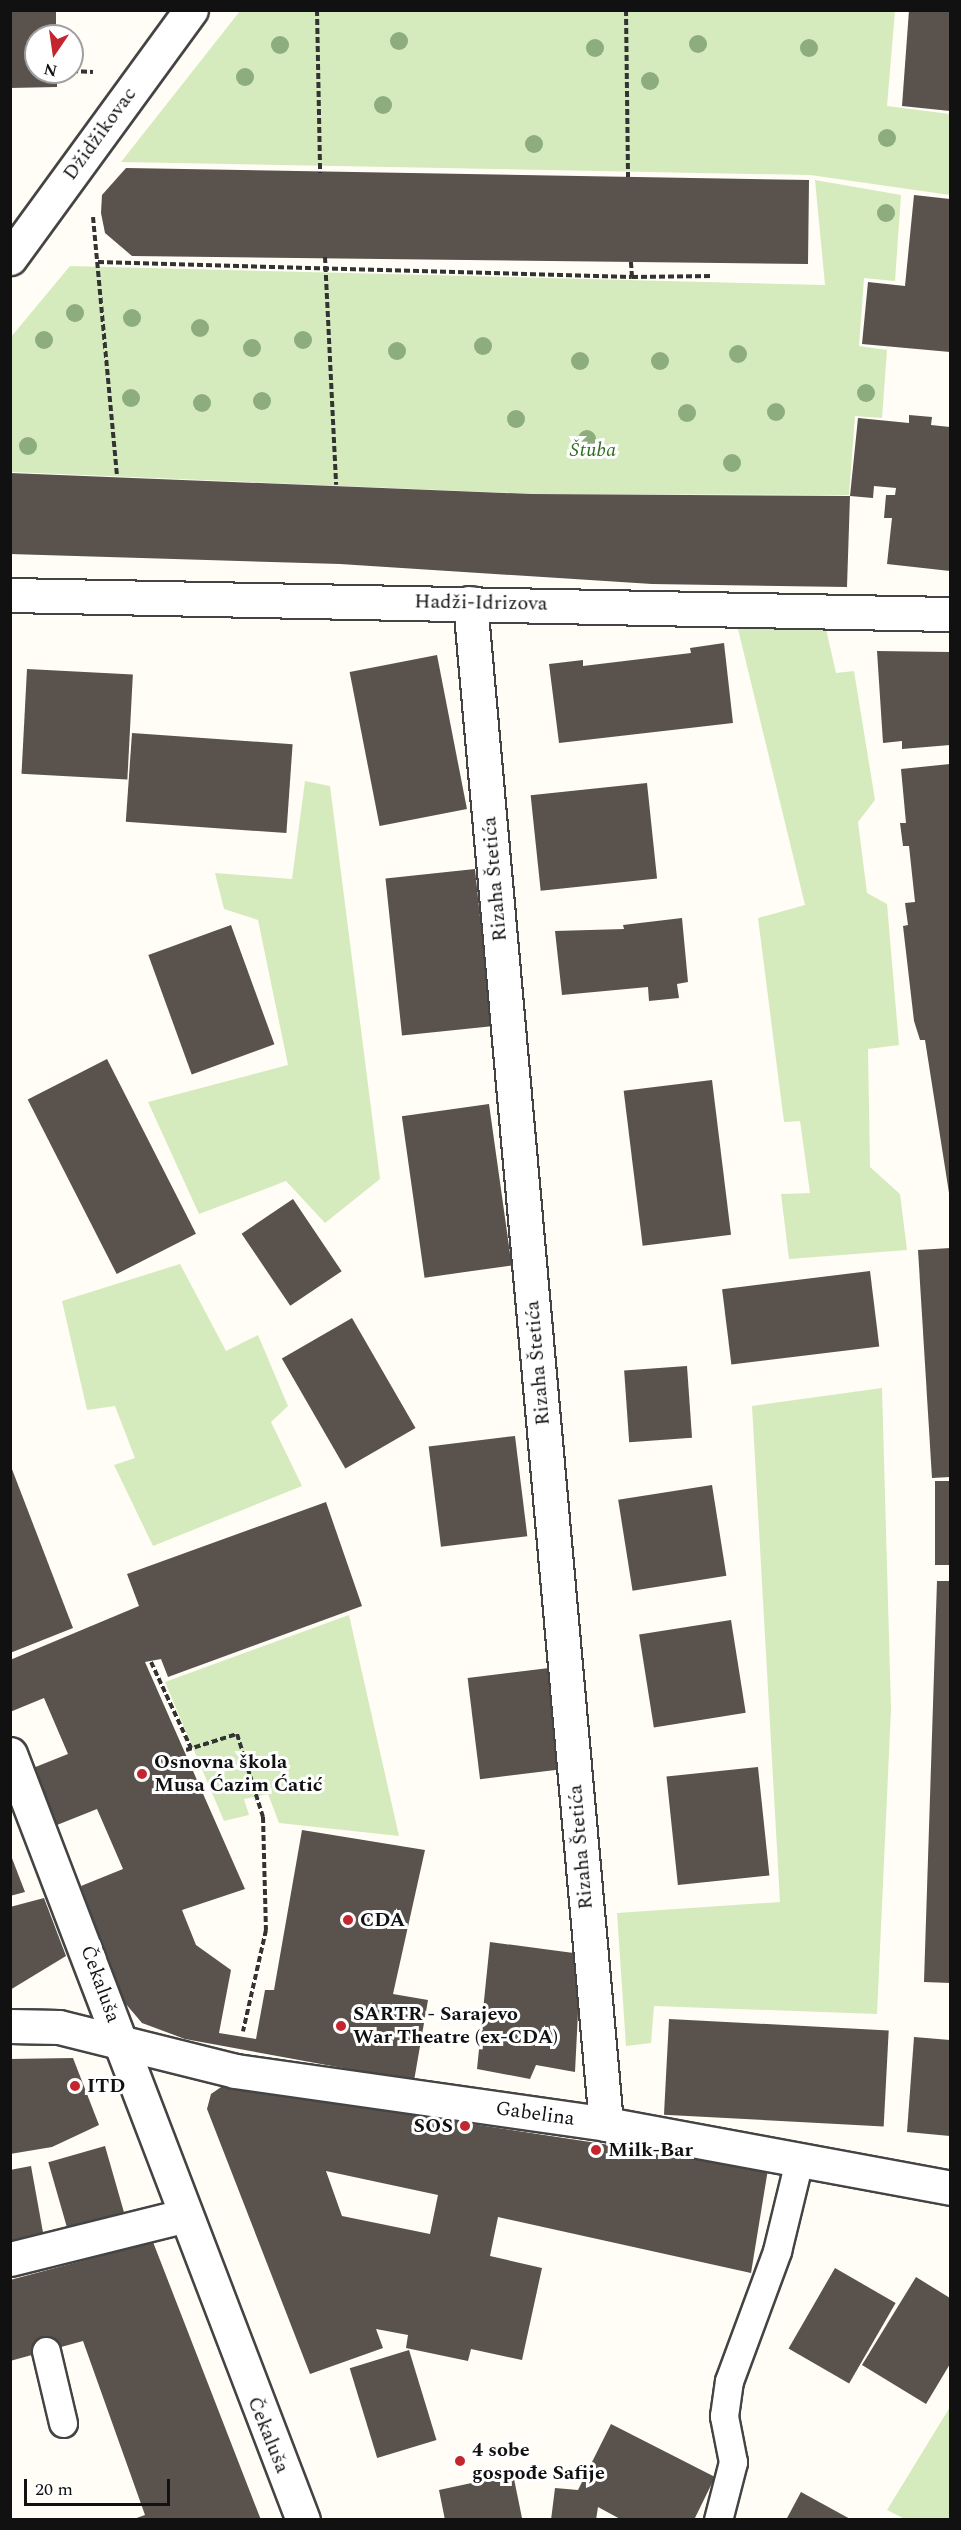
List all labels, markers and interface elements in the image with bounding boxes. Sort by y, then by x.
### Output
north arrow [24,24,84,84]
text: N [41,56,59,83]
street label: Džidžikovac [58,83,142,185]
park label: Štuba [570,438,616,462]
street label: Hadži-Idrizova [414,590,548,616]
street label: Rizaha Štetića [478,815,512,943]
street label: Rizaha Štetića [521,1299,555,1427]
place label: Osnovna škola Musa Ćazim Ćatić [154,1750,322,1797]
marker: Osnovna škola Musa Ćazim Ćatić [135,1767,149,1781]
street label: Rizaha Štetića [564,1783,598,1911]
place label: CDA [360,1908,405,1932]
marker: CDA [341,1913,355,1927]
street label: Čekaluša [75,1942,125,2026]
place label: SARTR - Sarajevo War Theatre (ex-CDA) [353,2002,558,2049]
marker: SARTR - Sarajevo War Theatre (ex-CDA) [334,2019,348,2033]
place label: ITD [87,2074,125,2098]
marker: ITD [68,2079,82,2093]
street label: Gabelina [494,2097,576,2131]
place label: SOS [414,2114,453,2138]
marker: SOS [458,2119,472,2133]
place label: Milk-Bar [608,2138,693,2162]
marker: Milk-Bar [589,2143,603,2157]
street label: Čekaluša [242,2393,294,2477]
place label: 4 sobe gospođe Safije [472,2438,605,2485]
marker: 4 sobe gospođe Safije [453,2454,467,2468]
scale bar [27,2467,172,2505]
text: 20 m [35,2476,73,2503]

